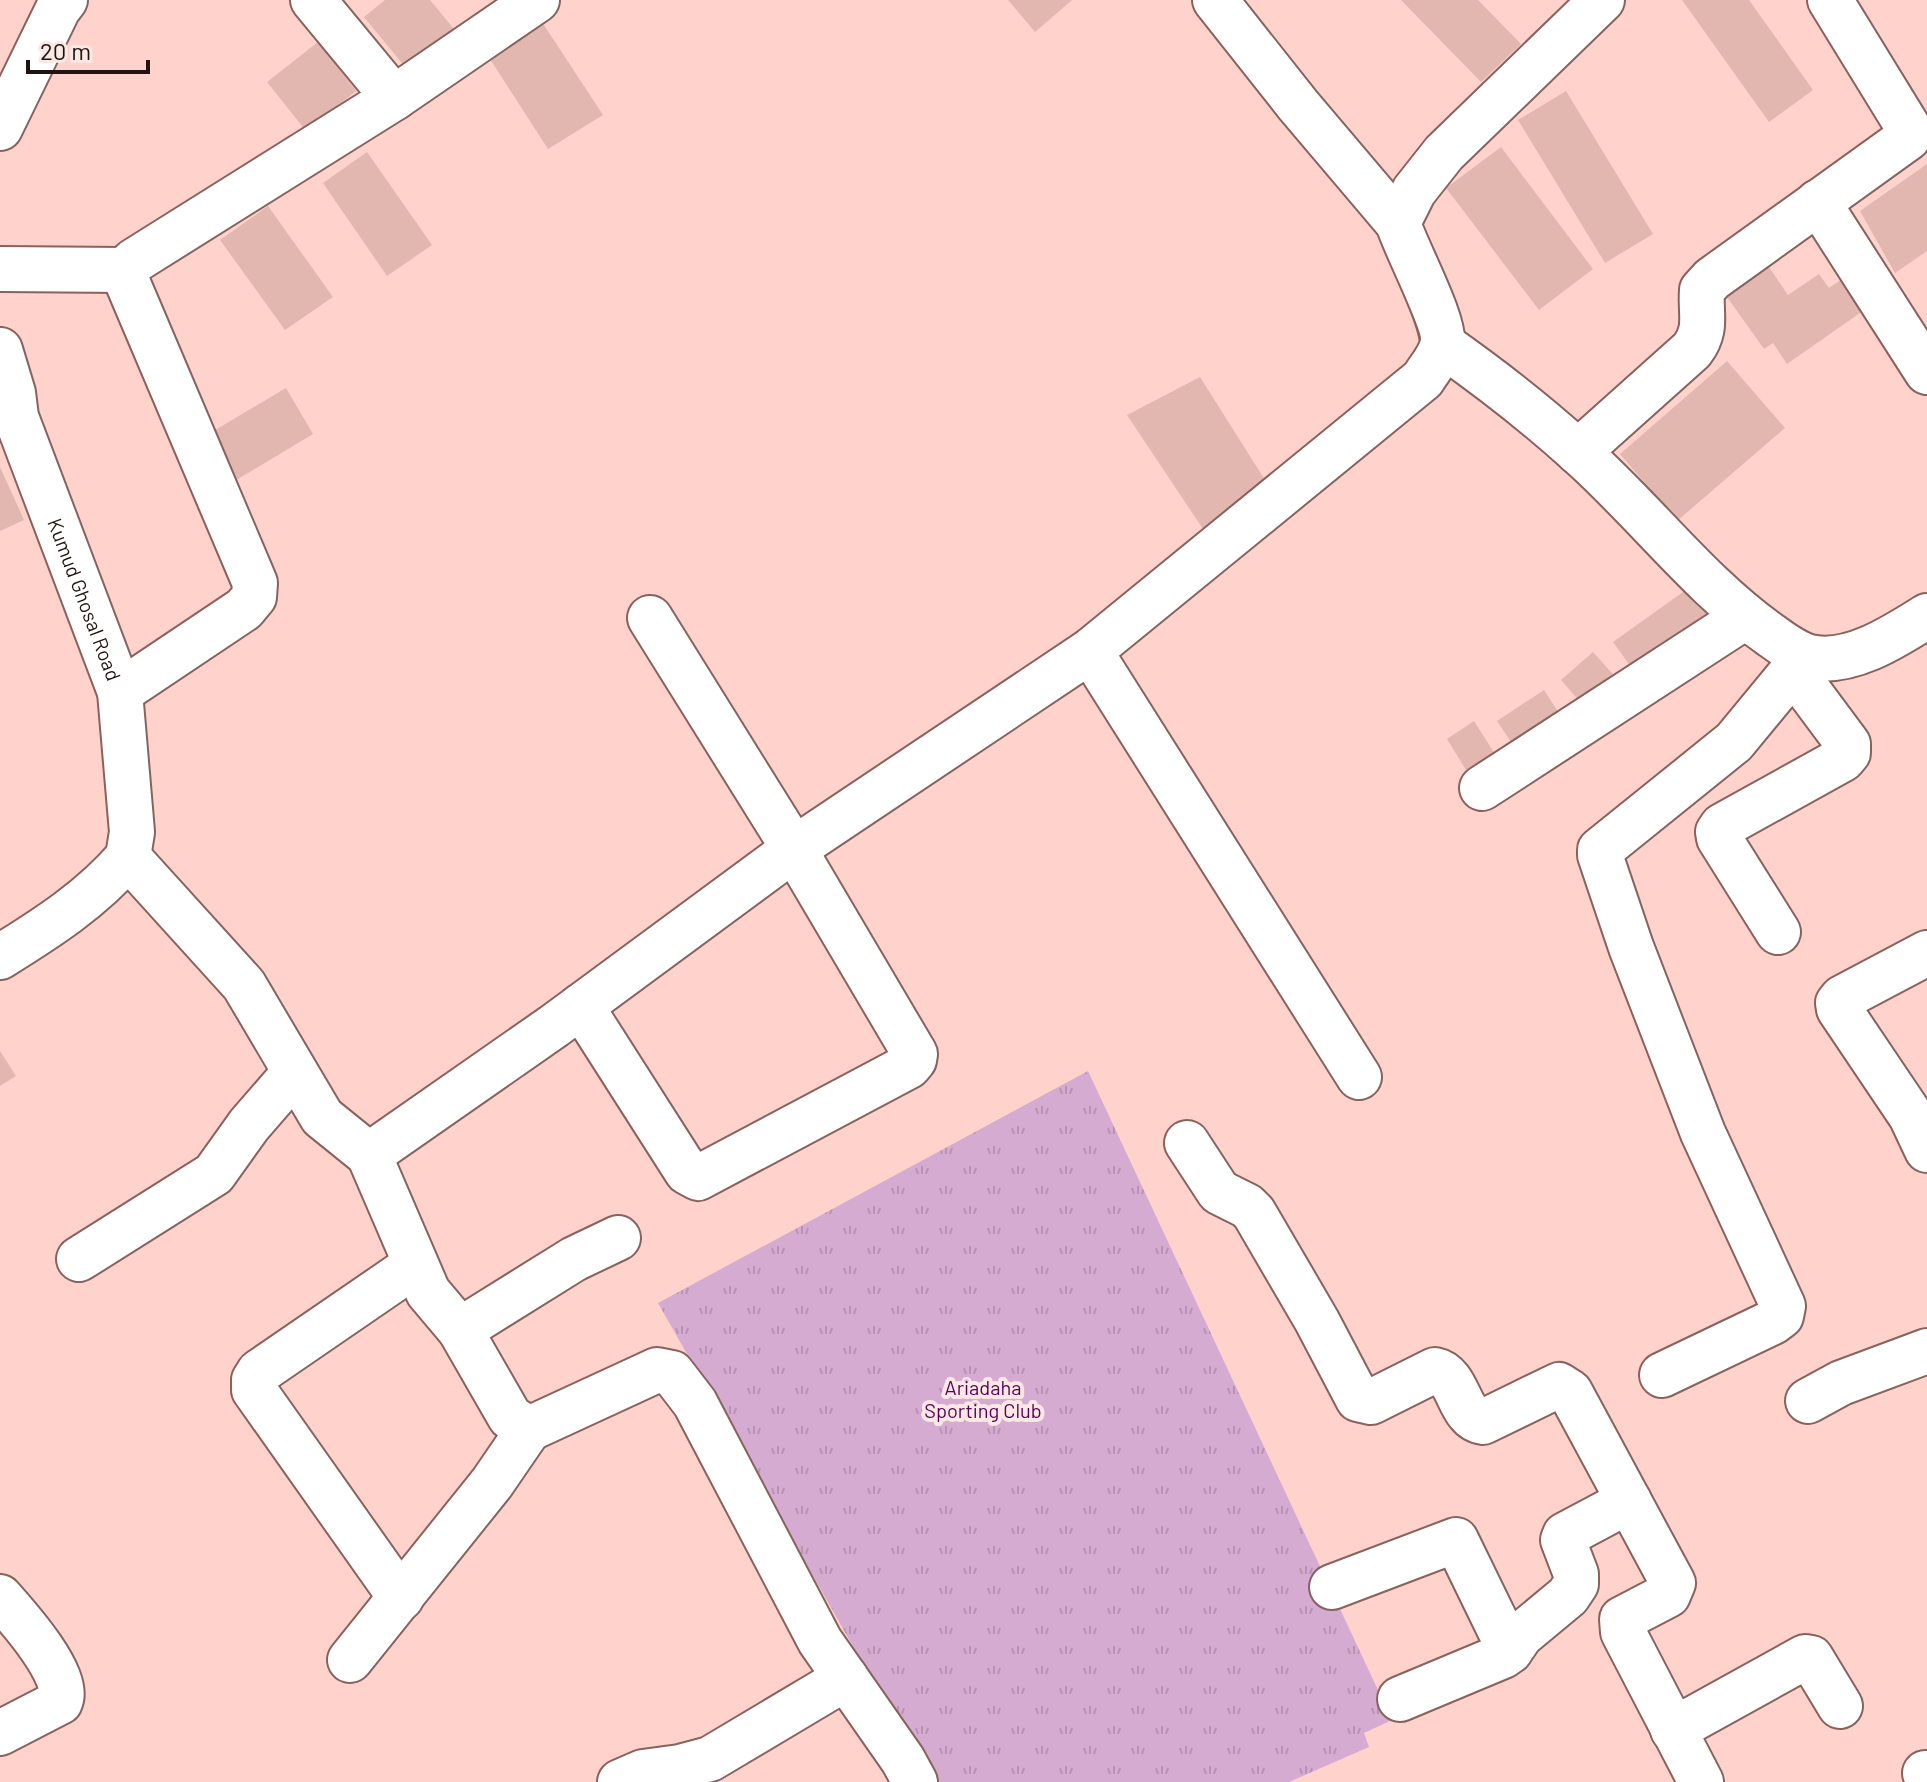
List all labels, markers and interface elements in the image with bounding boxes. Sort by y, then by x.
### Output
scale bar [28,24,148,74]
text: 20 m [40,36,91,65]
street label: Kumud Ghosal Road [43,515,127,684]
park label: Ariadaha Sporting Club [924,1375,1042,1422]

